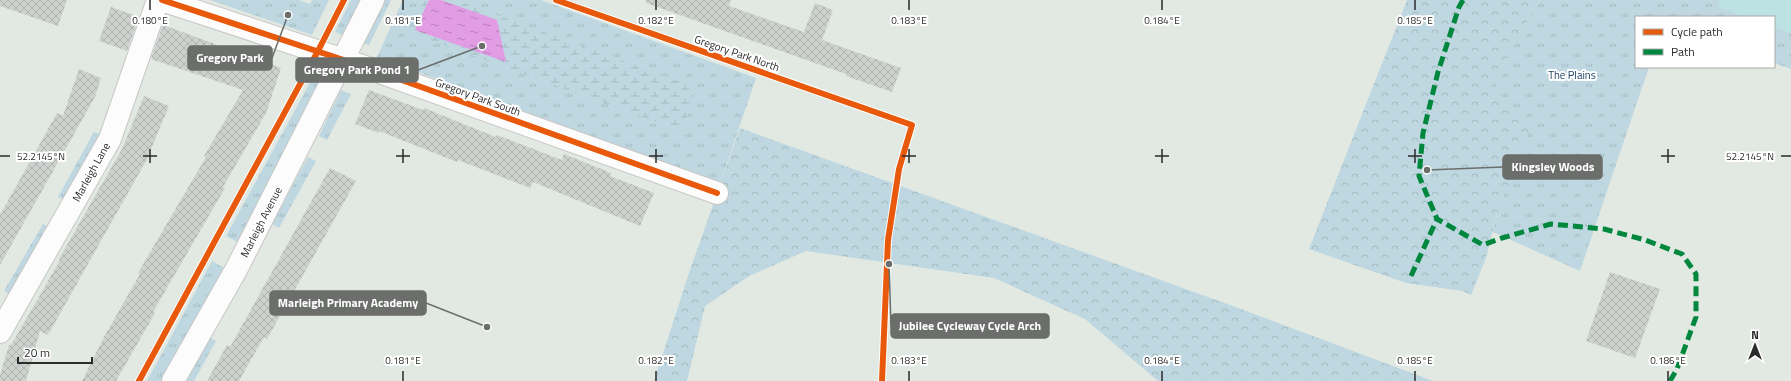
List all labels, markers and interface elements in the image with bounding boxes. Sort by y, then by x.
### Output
text: 0.180°E [132,13,168,28]
text: 0.181°E [385,13,421,28]
text: 0.182°E [638,13,674,28]
text: 0.183°E [891,13,927,28]
text: 0.184°E [1144,13,1180,28]
text: 0.185°E [1397,13,1433,28]
legend [1635,16,1775,68]
text: Cycle path [1671,22,1723,41]
street label: Gregory Park North [692,31,782,75]
text: Path [1671,42,1695,61]
callout: Gregory Park [188,46,272,70]
text: Gregory Park [196,48,265,67]
callout: Gregory Park Pond 1 [296,58,418,82]
text: Gregory Park Pond 1 [304,60,410,79]
park label: The Plains [1548,67,1596,83]
street label: Gregory Park South [433,74,523,120]
street label: Marleigh Lane [68,139,114,204]
text: 52.2145°N [17,149,65,164]
text: 52.2145°N [1726,149,1774,164]
callout: Kingsley Woods [1503,155,1602,179]
text: Kingsley Woods [1512,157,1595,176]
street label: Marleigh Avenue [236,183,286,260]
callout: Marleigh Primary Academy [270,291,426,315]
text: Marleigh Primary Academy [278,293,418,312]
callout: Jubilee Cycleway Cycle Arch [891,314,1049,338]
text: Jubilee Cycleway Cycle Arch [899,316,1041,335]
north arrow [1735,325,1775,365]
text: N [1751,327,1759,343]
scale bar [18,339,92,365]
text: 20 m [24,343,50,362]
text: 0.181°E [385,353,421,368]
text: 0.182°E [638,353,674,368]
text: 0.183°E [891,353,927,368]
text: 0.184°E [1144,353,1180,368]
text: 0.185°E [1397,353,1433,368]
text: 0.186°E [1650,353,1686,368]

